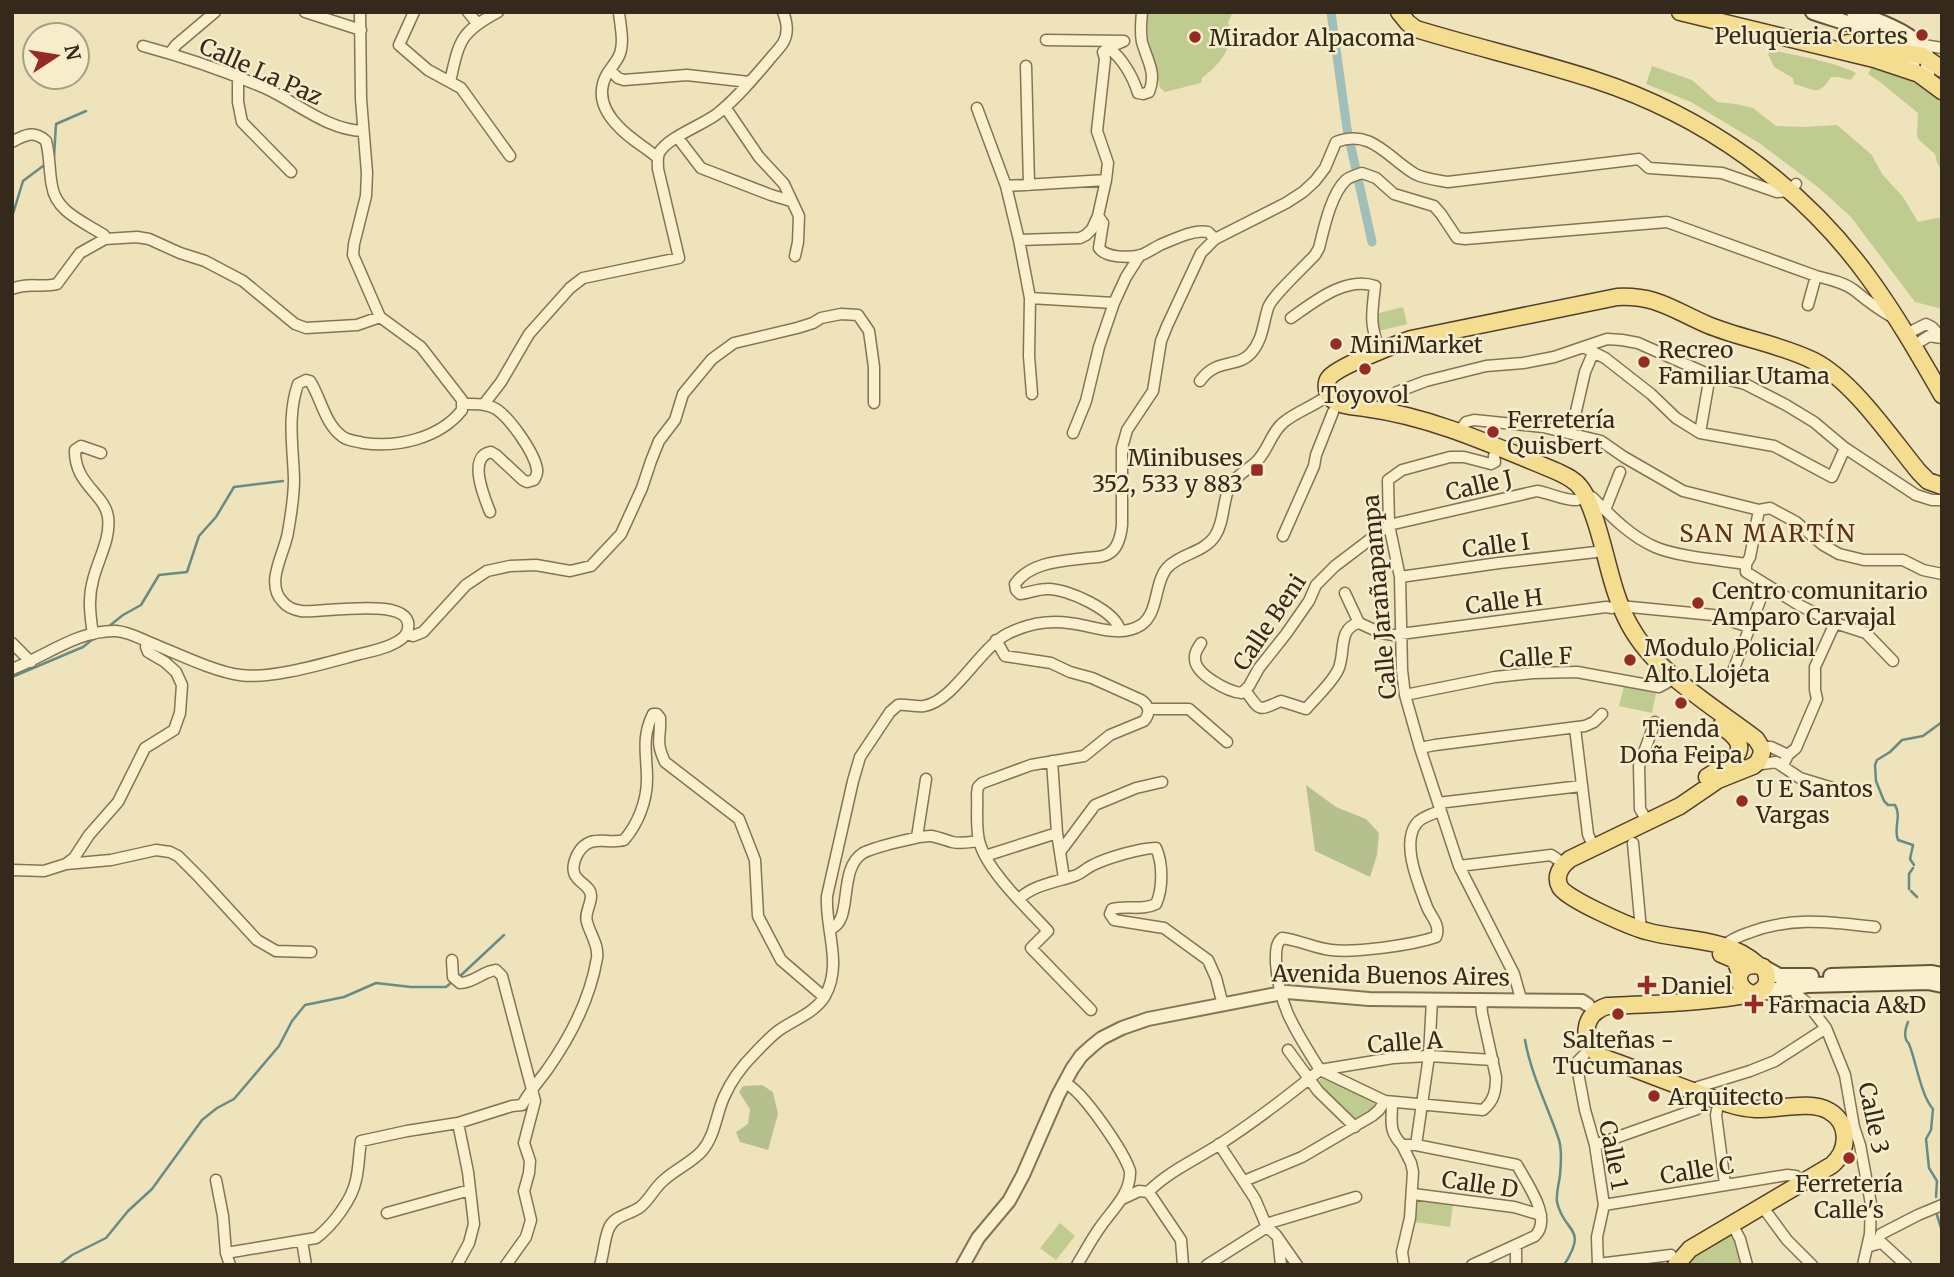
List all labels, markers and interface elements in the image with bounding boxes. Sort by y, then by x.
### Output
north arrow [21,21,91,91]
place label: Peluqueria Cortes [1715,21,1908,50]
place label: Mirador Alpacoma [1209,23,1415,52]
marker: Peluqueria Cortes [1914,27,1930,43]
marker: Mirador Alpacoma [1187,29,1203,45]
street label: Calle La Paz [195,31,327,111]
text: N [59,43,86,62]
place label: MiniMarket [1350,330,1483,359]
place label: Recreo Familiar Utama [1658,335,1830,390]
marker: MiniMarket [1328,336,1344,352]
marker: Recreo Familiar Utama [1636,354,1652,370]
marker: Toyovol [1357,361,1373,377]
place label: Toyovol [1321,380,1409,409]
place label: Ferretería Quisbert [1507,405,1615,460]
marker: Ferretería Quisbert [1485,424,1501,440]
place label: Minibuses 352, 533 y 883 [1092,443,1243,498]
marker: Minibuses 352, 533 y 883 [1249,462,1265,478]
street label: Calle J [1443,463,1515,507]
street label: Calle Jarañapampa [1356,494,1402,700]
district label: SAN MARTÍN [1679,517,1857,549]
street label: Calle I [1461,526,1531,564]
street label: Calle Beni [1226,568,1312,676]
place label: Centro comunitario Amparo Carvajal [1711,576,1928,631]
street label: Calle H [1464,582,1544,620]
marker: Centro comunitario Amparo Carvajal [1690,595,1706,611]
place label: Modulo Policial Alto Llojeta [1643,633,1815,688]
street label: Calle F [1499,641,1573,673]
marker: Modulo Policial Alto Llojeta [1622,652,1638,668]
marker: Tienda Doña Feipa [1673,695,1689,711]
place label: Tienda Doña Feipa [1619,714,1743,769]
place label: U E Santos Vargas [1755,774,1873,829]
marker: U E Santos Vargas [1734,793,1750,809]
street label: Avenida Buenos Aires [1271,958,1510,992]
place label: Daniel [1661,971,1732,1000]
marker: Daniel [1639,977,1655,993]
place label: Farmacia A&D [1768,990,1926,1019]
marker: Farmacia A&D [1746,996,1762,1012]
marker: Salteñas - Tucumanas [1610,1006,1626,1022]
street label: Calle A [1366,1025,1444,1059]
place label: Salteñas - Tucumanas [1553,1025,1683,1080]
street label: Calle 3 [1852,1080,1896,1156]
place label: Arquitecto [1667,1082,1783,1111]
marker: Arquitecto [1646,1088,1662,1104]
street label: Calle 1 [1593,1118,1635,1192]
street label: Calle C [1658,1150,1736,1190]
marker: Ferretería Calle's [1841,1150,1857,1166]
street label: Calle D [1440,1164,1520,1204]
place label: Ferretería Calle's [1795,1169,1903,1224]

